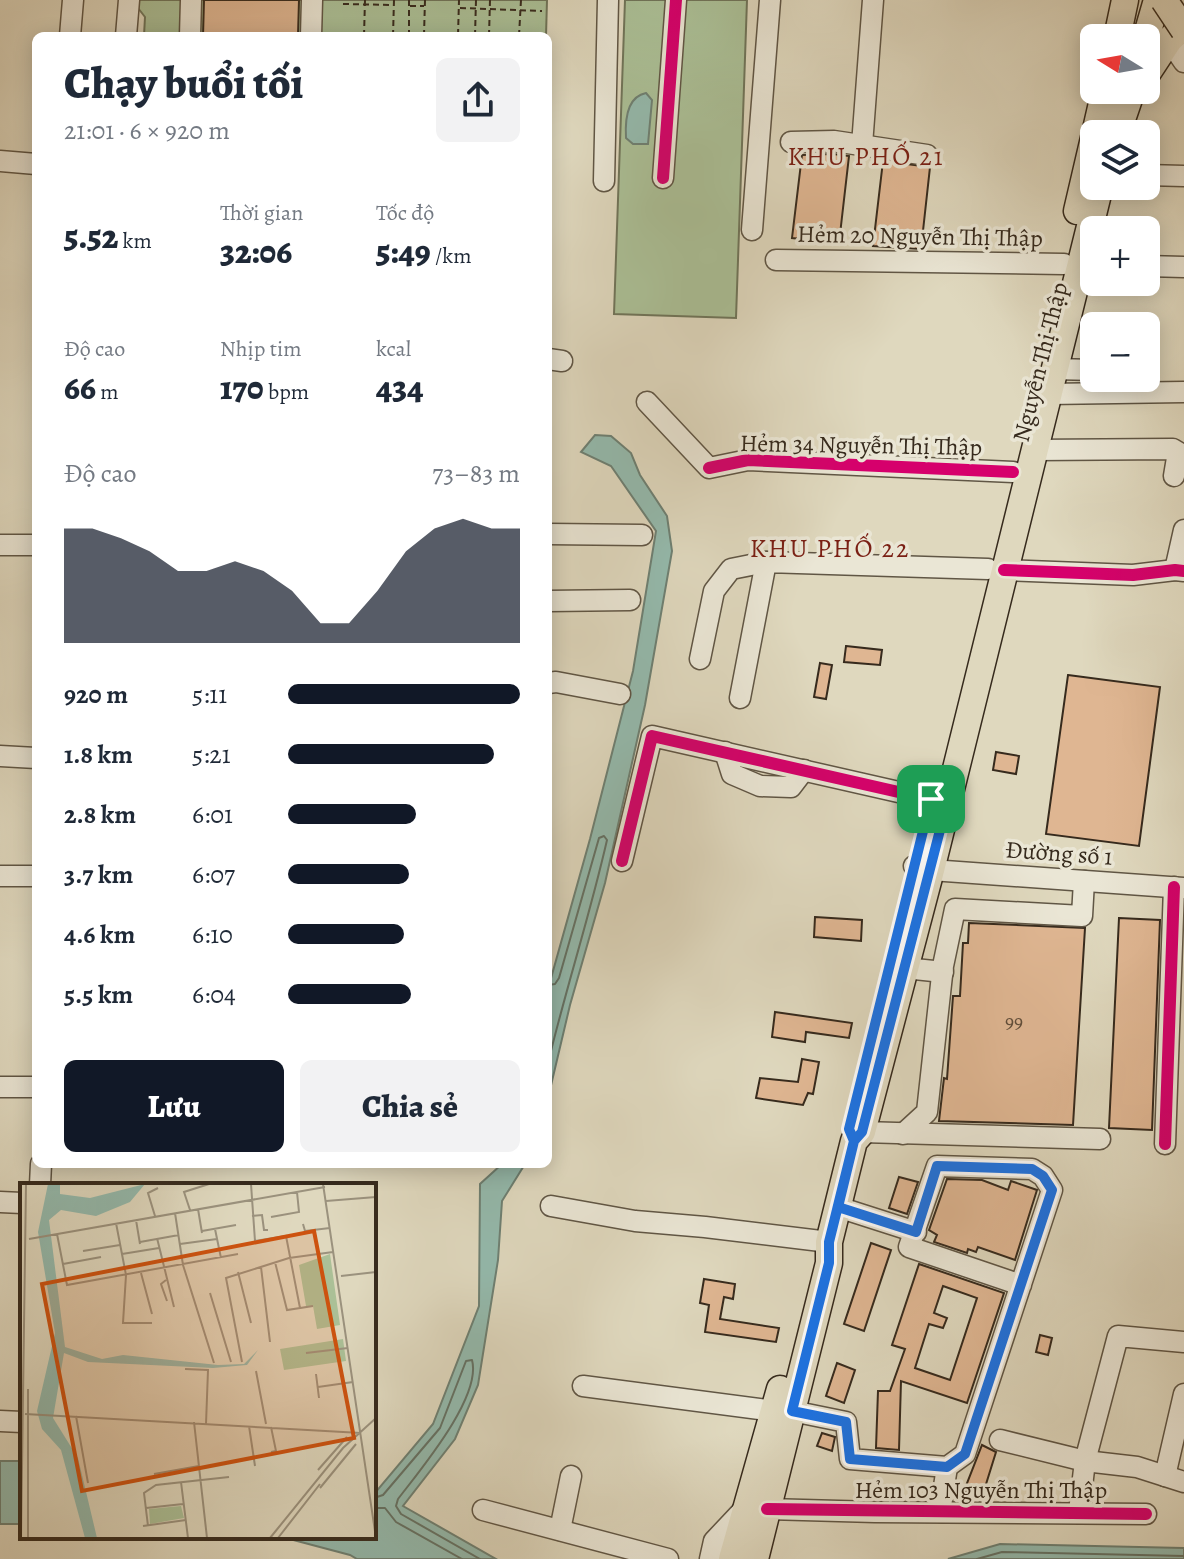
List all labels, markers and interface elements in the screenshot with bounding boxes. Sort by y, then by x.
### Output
north arrow [1080,24,1160,104]
map controls [1080,24,1160,392]
text: Chạy buổi tối [64,53,303,113]
button: share [436,58,520,142]
text: 21:01 · 6 × 920 m [64,113,230,148]
button: layers [1080,120,1160,200]
district label: KHU PHỐ 21 [787,139,945,174]
text: Thời gian [220,198,303,228]
text: Tốc độ [376,198,434,228]
text: 5.52 [64,213,118,260]
button: + [1080,216,1160,296]
street label: Hẻm 20 Nguyễn Thị Thập [797,218,1043,254]
text: km [118,226,152,256]
text: 32:06 [220,228,292,275]
text: 5:49 [376,228,431,275]
text: /km [431,241,472,271]
street label: Nguyễn Thị Thập [1005,279,1075,445]
button: − [1080,312,1160,392]
text: Độ cao [64,334,125,364]
text: Nhịp tim [220,334,302,364]
text: kcal [376,334,411,364]
text: 66 [64,364,96,411]
text: 170 [220,364,264,411]
text: 434 [376,364,423,411]
text: m [96,377,119,407]
text: bpm [264,377,309,407]
street label: Hẻm 34 Nguyễn Thị Thập [740,427,982,463]
text: Độ cao [64,456,136,491]
text: 73–83 m [432,456,520,491]
district label: KHU PHỐ 22 [750,531,910,566]
text: 920 m [64,677,128,712]
text: 5:11 [192,677,227,712]
text: 1.8 km [64,737,133,772]
text: 5:21 [192,737,231,772]
pin [897,765,965,833]
icon: arrive [909,777,953,821]
text: 2.8 km [64,797,136,832]
text: 6:01 [192,797,233,832]
street label: Đường số 1 [1004,833,1114,873]
text: 3.7 km [64,857,133,892]
text: 6:07 [192,857,235,892]
text: 4.6 km [64,917,135,952]
text: 6:10 [192,917,233,952]
text: 5.5 km [64,977,133,1012]
text: 6:04 [192,977,236,1012]
house number: 99 [1005,1008,1023,1035]
button: Lưu [64,1060,284,1152]
button: Chia sẻ [300,1060,520,1152]
inset map [20,1183,376,1539]
street label: Hẻm 103 Nguyễn Thị Thập [855,1474,1107,1506]

